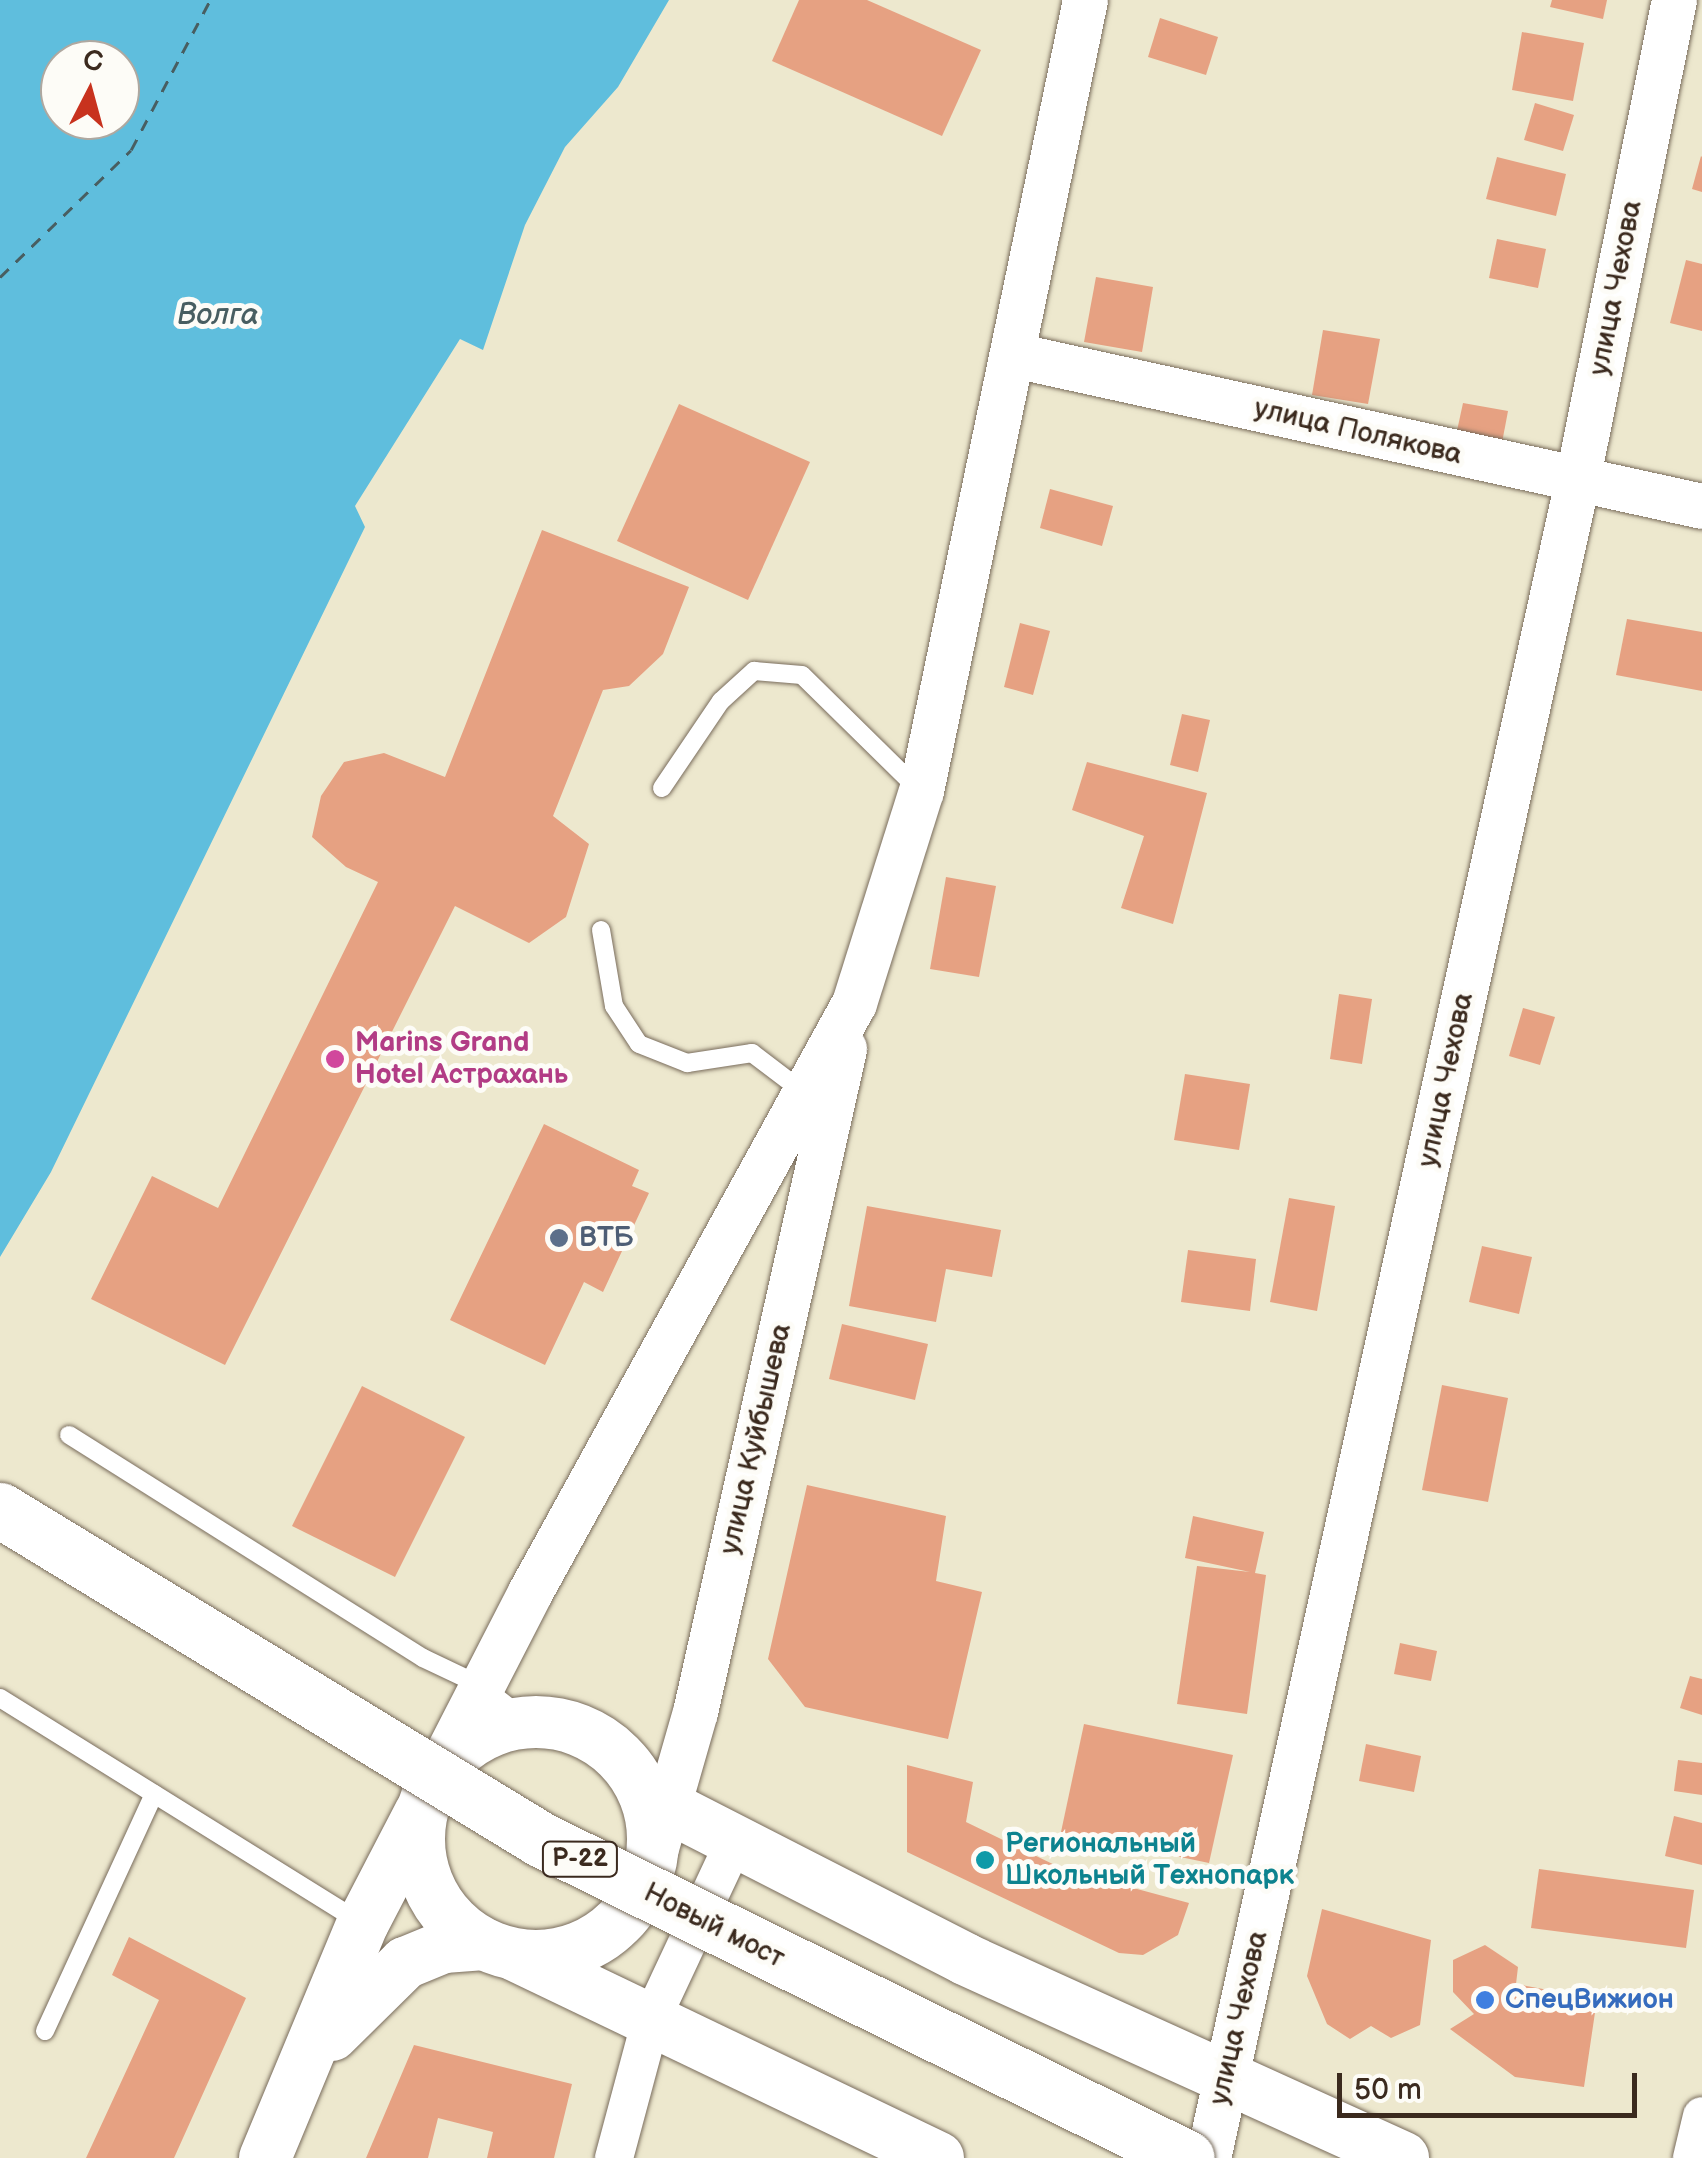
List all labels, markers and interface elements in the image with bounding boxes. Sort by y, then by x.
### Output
north arrow [40,40,140,140]
text: С [82,44,104,79]
street label: улица Чехова [1583,198,1649,378]
water label: Волга [177,297,259,333]
street label: улица Полякова [1251,392,1465,472]
street label: улица Чехова [1411,990,1481,1170]
place label: Marins Grand Hotel Астрахань [355,1026,568,1092]
marker: Marins Grand Hotel Астрахань [324,1048,346,1070]
place label: ВТБ [579,1221,633,1255]
marker: ВТБ [548,1227,570,1249]
street label: улица Куйбышева [713,1320,799,1558]
place label: Региональный Школьный Технопарк [1005,1827,1294,1893]
road number: Р-22 [540,1839,620,1879]
marker: Региональный Школьный Технопарк [974,1849,996,1871]
street label: Новый мост [638,1876,790,1976]
street label: улица Чехова [1203,1928,1275,2108]
place label: СпецВижион [1505,1983,1674,2017]
marker: СпецВижион [1474,1989,1496,2011]
scale bar [1342,2053,1642,2115]
text: 50 m [1354,2072,1422,2108]

